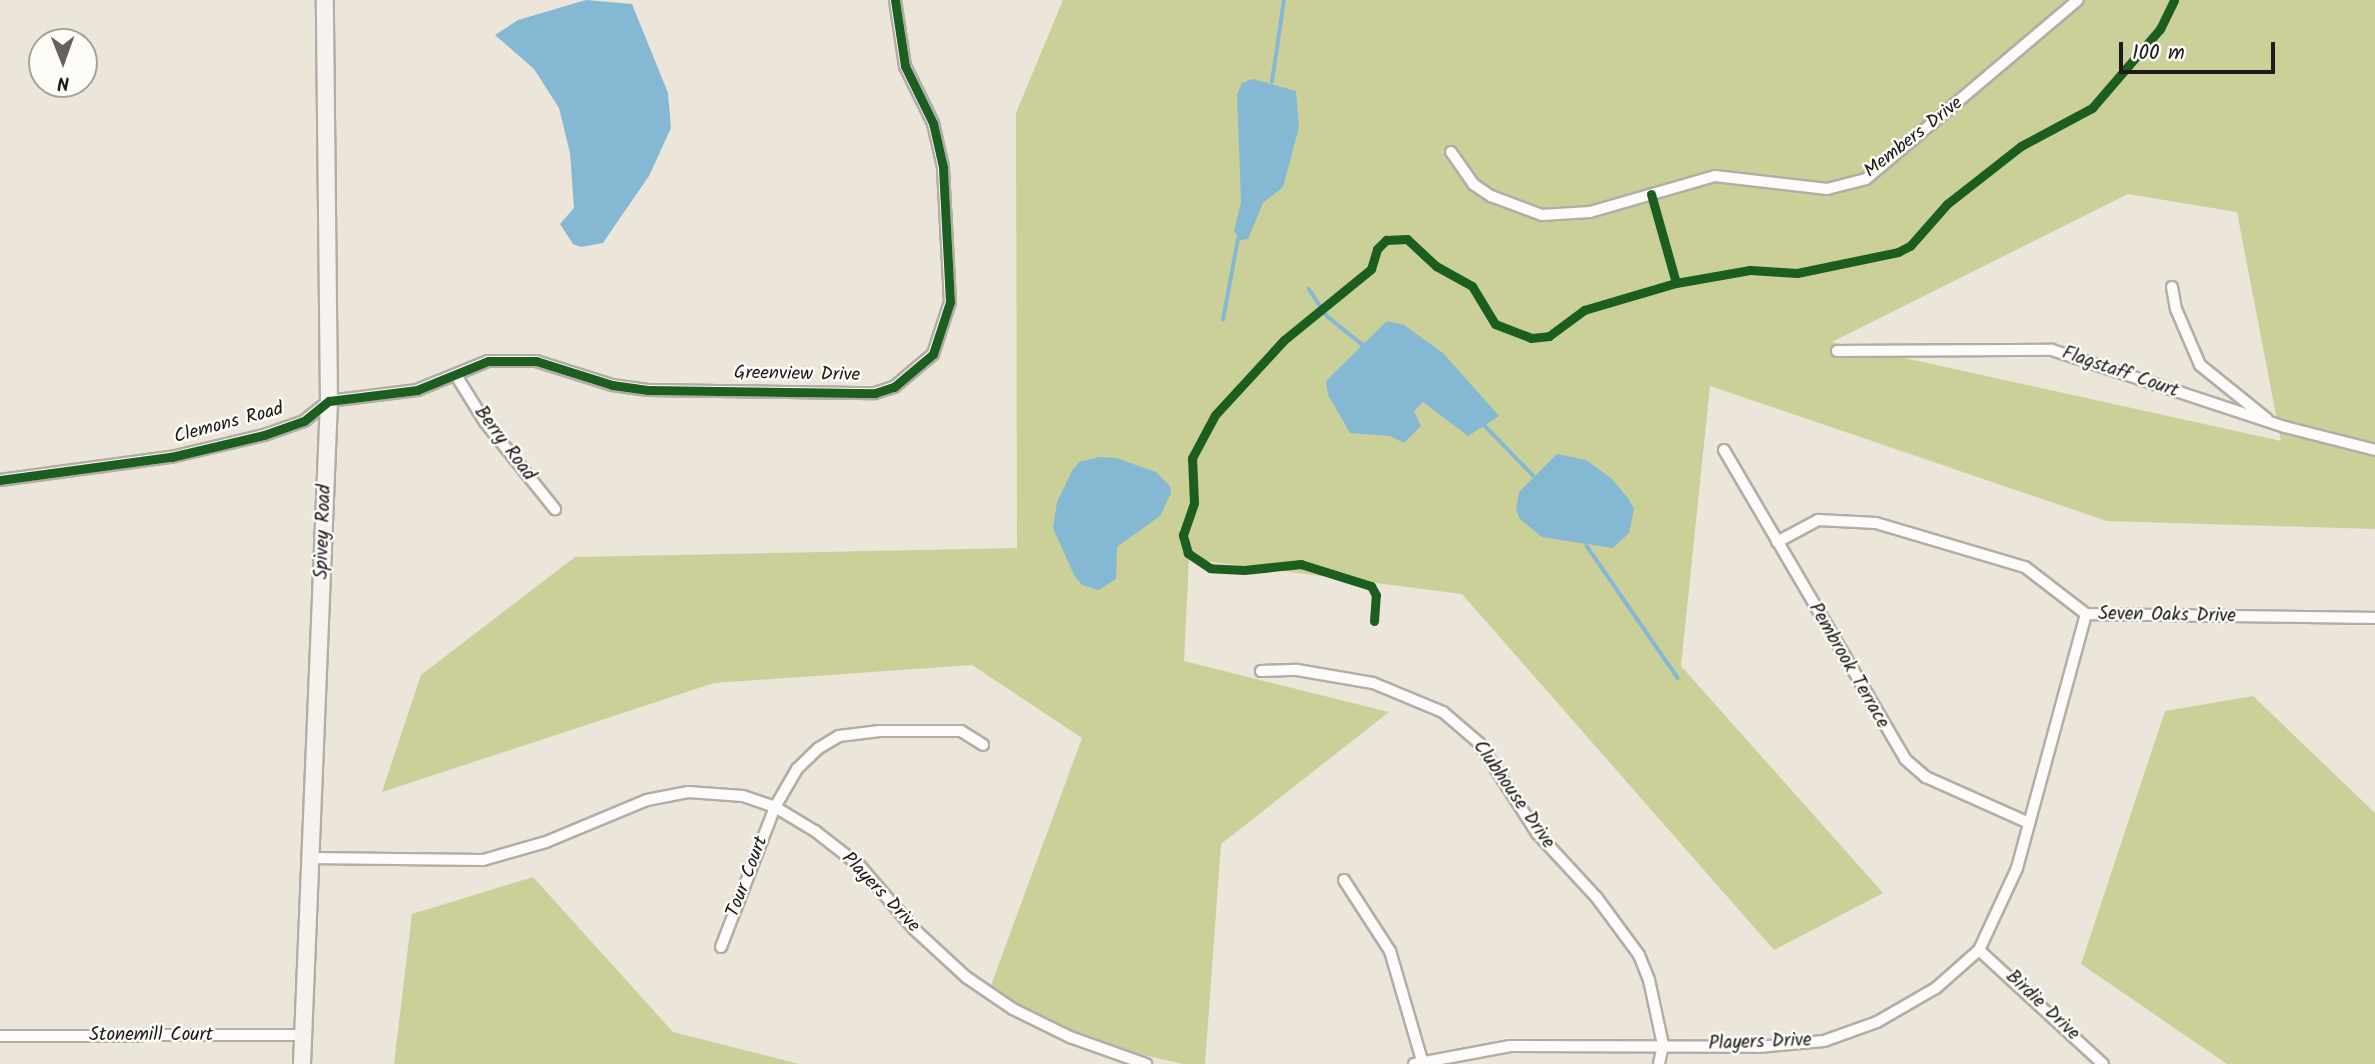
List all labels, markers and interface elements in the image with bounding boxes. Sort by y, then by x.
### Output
north arrow [28,28,98,98]
scale bar [2123,28,2279,72]
text: 100 m [2132,37,2185,70]
text: N [57,67,70,97]
street label: Members Drive [1860,92,1968,184]
street label: Flagstaff Court [2059,342,2181,404]
street label: Greenview Drive [734,363,860,387]
street label: Clemons Road [172,398,286,450]
street label: Berry Road [468,402,540,486]
street label: Spivey Road [311,484,337,580]
street label: Pembrook Terrace [1803,599,1893,733]
street label: Seven Oaks Drive [2098,603,2236,629]
street label: Clubhouse Drive [1467,736,1559,854]
street label: Tour Court [722,833,774,921]
street label: Players Drive [836,848,924,938]
street label: Birdie Drive [2000,966,2084,1046]
street label: Stonemill Court [89,1025,213,1047]
street label: Players Drive [1708,1030,1812,1056]

